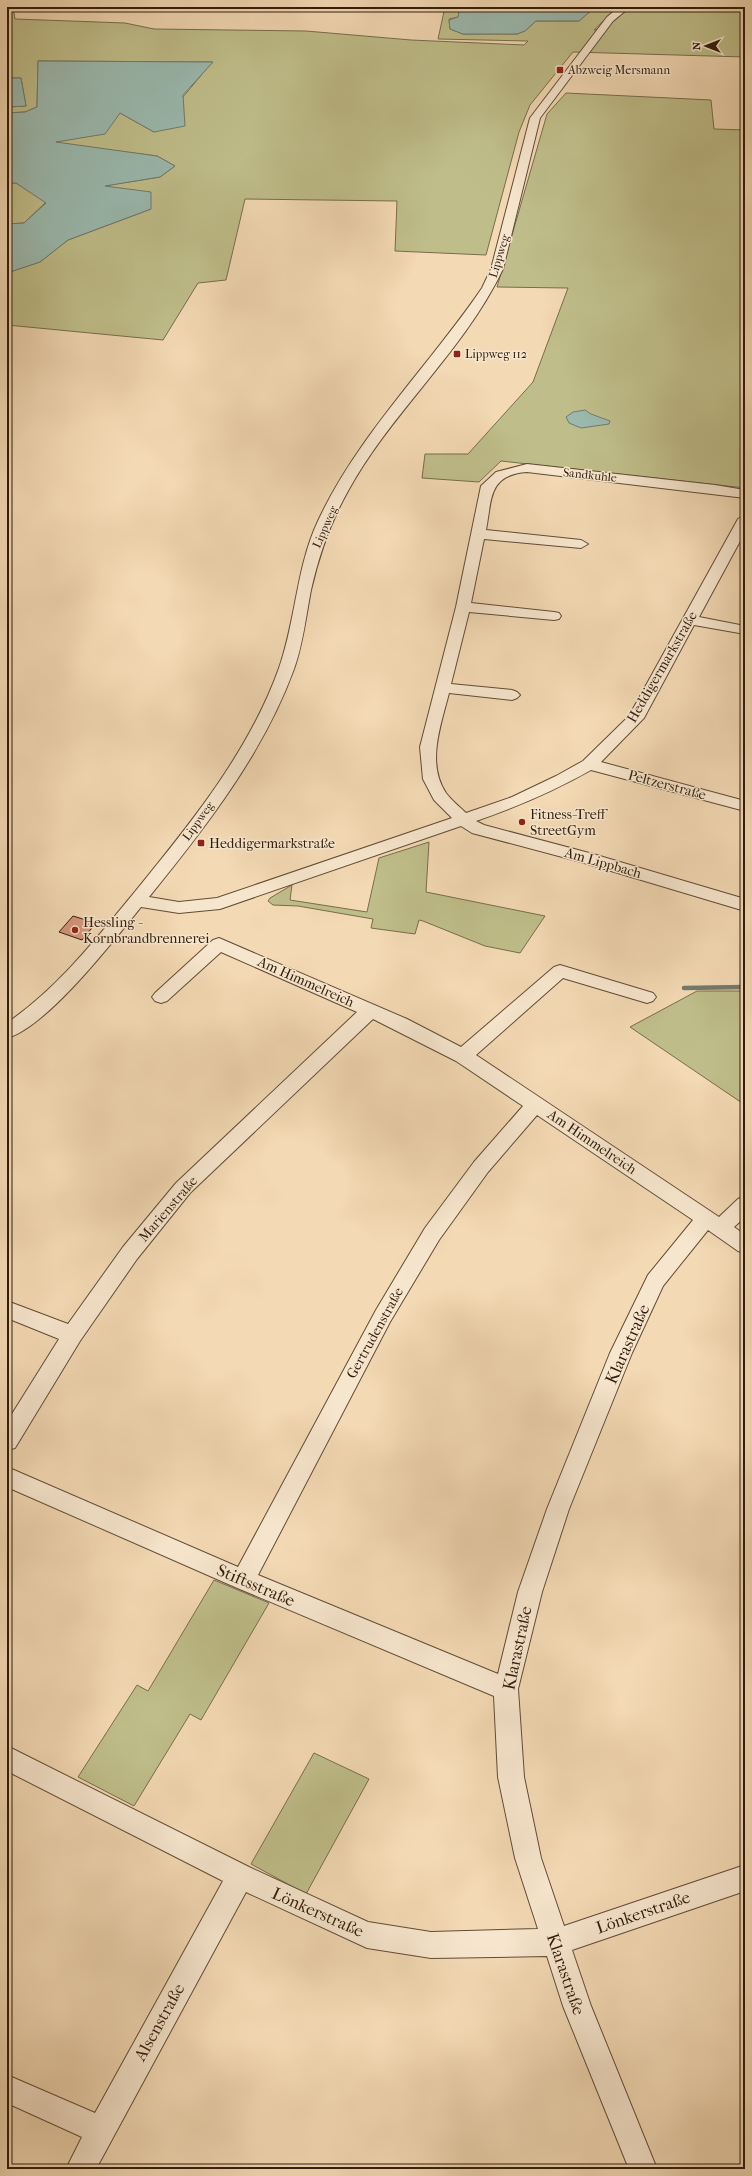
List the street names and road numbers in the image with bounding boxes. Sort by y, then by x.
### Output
street label: Lippweg [486,232,512,279]
street label: Sandkuhle [562,465,618,485]
street label: Lippweg [310,503,341,550]
street label: Heddigermarkstraße [623,608,701,726]
street label: Peltzerstraße [626,766,708,804]
street label: Lippweg [179,798,217,843]
street label: Am Lippbach [562,844,644,882]
street label: Am Himmelreich [254,953,357,1011]
street label: Am Himmelreich [543,1105,640,1178]
street label: Marienstraße [135,1173,201,1245]
street label: Gertrudenstraße [343,1284,407,1382]
street label: Klarastraße [601,1300,654,1387]
street label: Stiftsstraße [214,1560,299,1611]
street label: Klarastraße [498,1604,536,1692]
street label: Lönkerstraße [269,1883,367,1941]
street label: Lönkerstraße [593,1886,693,1937]
street label: Klarastraße [543,1930,590,2018]
street label: Alsenstraße [129,1979,189,2065]

